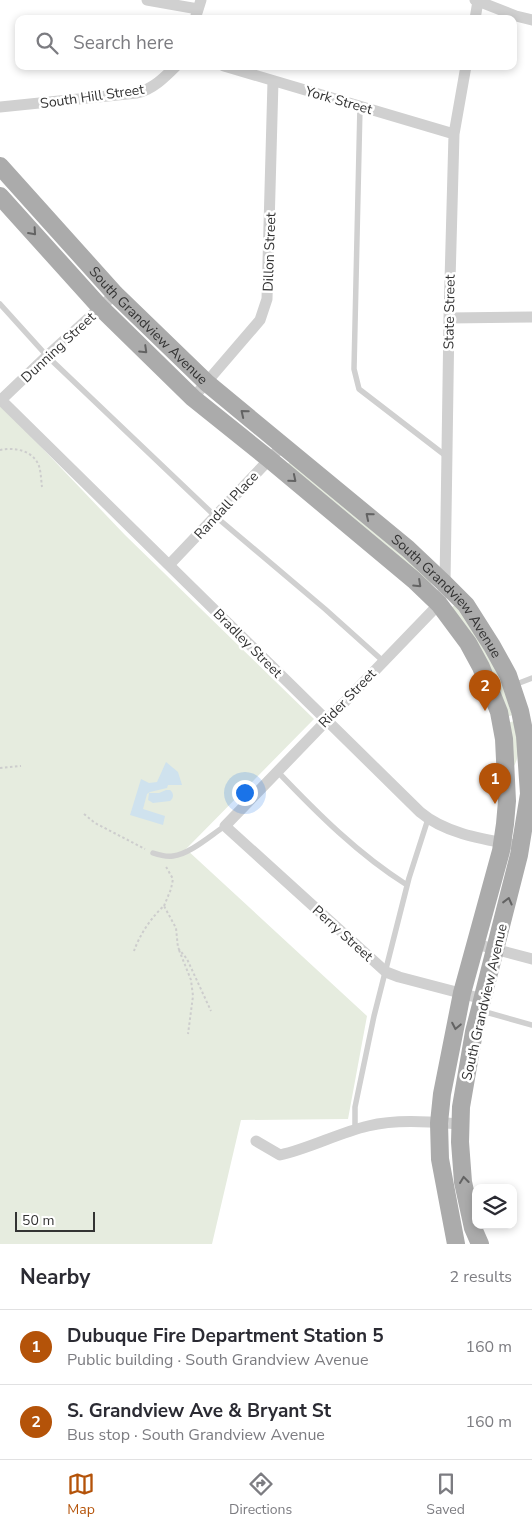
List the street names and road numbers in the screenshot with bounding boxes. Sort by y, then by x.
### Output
street label: South Hill Street [39,80,145,113]
street label: York Street [302,82,375,119]
street label: Dillon Street [259,212,280,292]
street label: South Grandview Avenue [85,263,212,389]
street label: State Street [439,274,460,350]
street label: Dunning Street [17,308,100,387]
street label: Randall Place [190,467,263,543]
street label: South Grandview Avenue [387,530,506,662]
street label: Bradley Street [209,605,286,682]
street label: Rider Street [314,665,380,732]
street label: Perry Street [308,901,377,966]
street label: South Grandview Avenue [457,922,512,1082]

